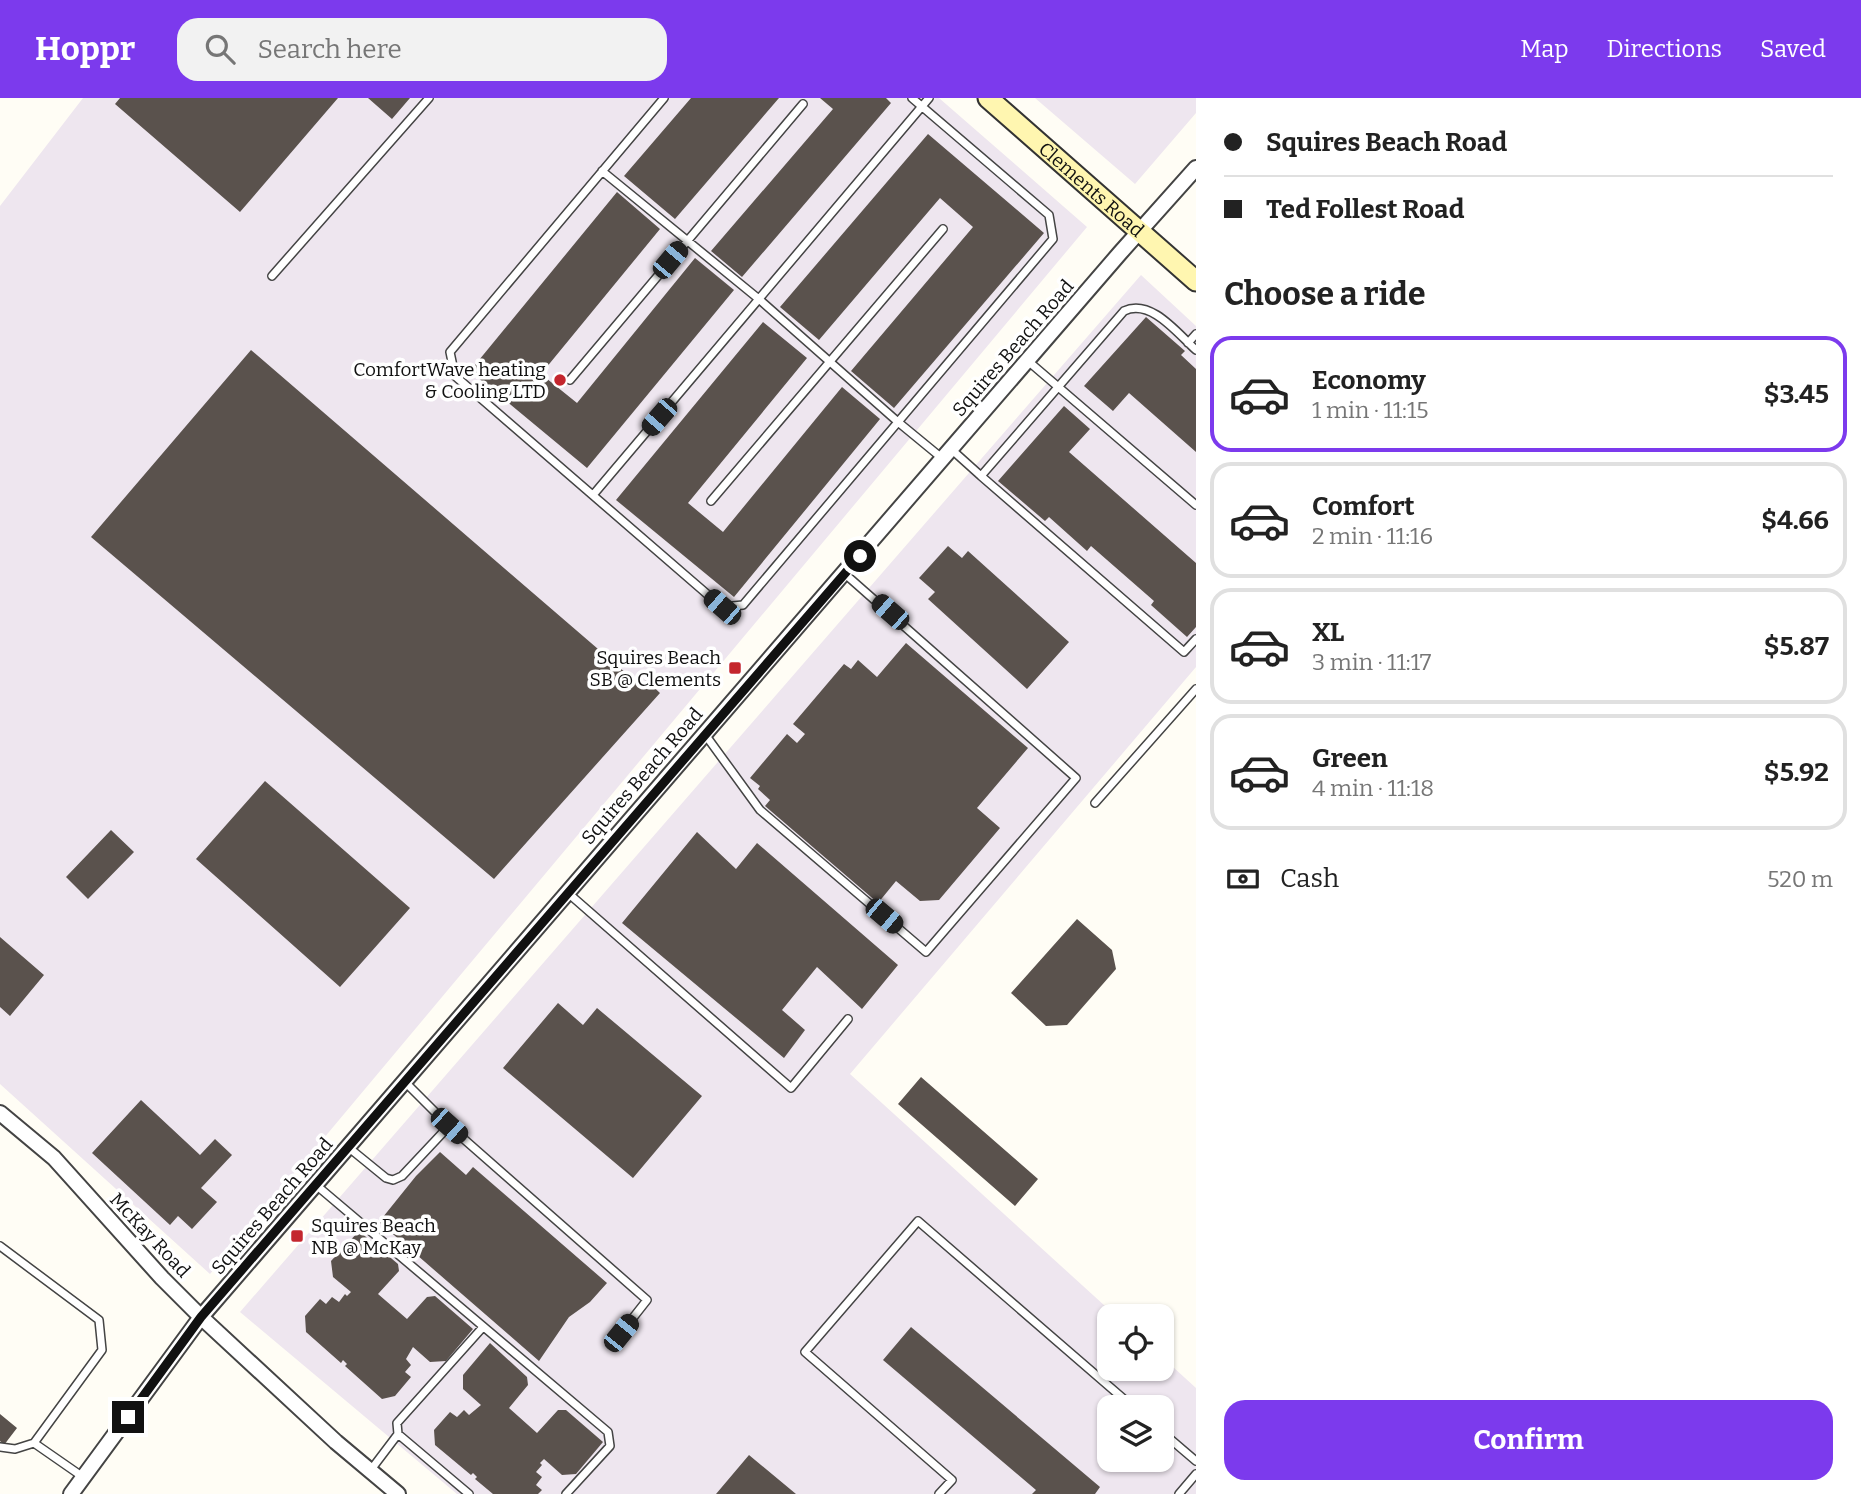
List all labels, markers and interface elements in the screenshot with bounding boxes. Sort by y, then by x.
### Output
search box [177,18,667,81]
text: Hoppr [35,29,135,69]
icon: search [201,30,239,68]
text: Search here [257,34,402,65]
text: Map [1520,35,1569,63]
text: Directions [1607,35,1722,63]
text: Saved [1760,35,1826,63]
text: Squires Beach Road [1266,127,1507,158]
street label: Clements Road [1034,137,1149,242]
text: Ted Follest Road [1266,194,1464,225]
car [649,237,692,283]
street label: Squires Beach Road [947,275,1079,421]
text: Choose a ride [1224,275,1425,313]
place label: ComfortWave heating & Cooling LTD [353,358,546,403]
icon: car [1228,363,1291,426]
text: Economy [1312,365,1426,396]
marker: ComfortWave heating & Cooling LTD [552,372,568,388]
text: $3.45 [1764,379,1829,410]
car [638,394,681,440]
text: 1 min · 11:15 [1312,396,1429,424]
icon: car [1228,489,1291,552]
text: Comfort [1312,491,1415,522]
text: $4.66 [1761,505,1829,536]
text: 2 min · 11:16 [1312,522,1433,550]
route start [844,540,876,572]
car [700,585,745,629]
car [868,590,913,634]
icon: car [1228,615,1291,678]
text: XL [1312,617,1344,648]
text: $5.87 [1764,631,1829,662]
place label: Squires Beach SB @ Clements [590,646,721,691]
text: 3 min · 11:17 [1312,648,1431,676]
marker: Squires Beach SB @ Clements [727,660,743,676]
street label: Squires Beach Road [576,703,708,849]
icon: car [1228,741,1291,804]
text: Green [1312,743,1388,774]
text: $5.92 [1764,757,1829,788]
text: 4 min · 11:18 [1312,774,1434,802]
icon: cash [1224,860,1262,898]
text: Cash [1280,863,1339,894]
text: 520 m [1767,865,1833,893]
car [862,894,907,938]
car [427,1104,472,1148]
street label: Squires Beach Road [206,1133,338,1279]
street label: McKay Road [105,1188,195,1282]
place label: Squires Beach NB @ McKay [311,1214,436,1259]
marker: Squires Beach NB @ McKay [289,1228,305,1244]
map controls [1097,1304,1174,1472]
button: locate [1097,1304,1174,1381]
car [600,1310,643,1356]
button: layers [1097,1395,1174,1472]
button: Confirm [1224,1400,1833,1480]
route end [112,1401,144,1433]

